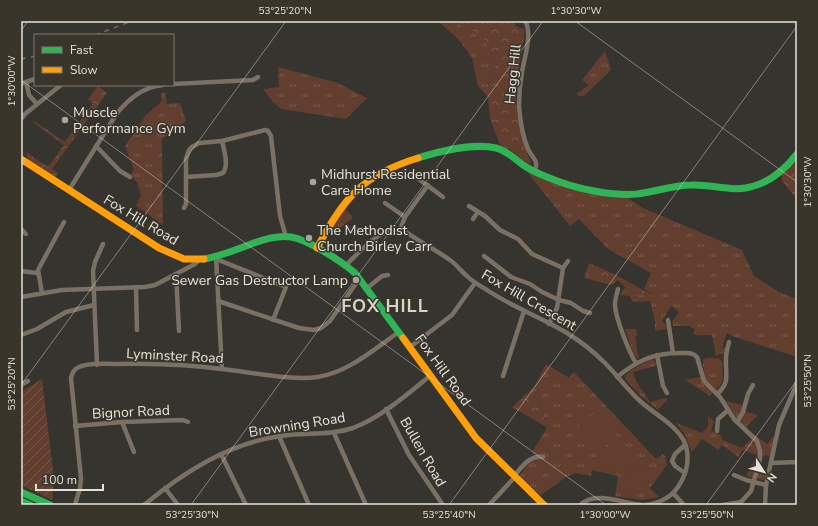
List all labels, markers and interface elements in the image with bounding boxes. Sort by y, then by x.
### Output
text: 53°25'20"N [258,4,312,18]
text: 1°30'30"W [551,4,601,18]
legend [34,34,174,86]
text: Fast [70,42,93,58]
street label: Hagg Hill [500,42,526,105]
text: 1°30'00"W [5,56,19,106]
text: Slow [70,62,98,78]
place label: Muscle Performance Gym [73,103,186,138]
marker: Muscle Performance Gym [60,115,70,125]
text: 1°30'30"W [801,157,815,207]
place label: Midhurst Residential Care Home [321,165,451,200]
marker: Midhurst Residential Care Home [308,177,318,187]
street label: Fox Hill Road [100,190,182,250]
place label: The Methodist Church Birley Carr [317,221,432,256]
marker: The Methodist Church Birley Carr [304,233,314,243]
street label: Fox Hill Crescent [478,265,580,335]
place label: Sewer Gas Destructor Lamp [171,271,348,290]
marker: Sewer Gas Destructor Lamp [351,275,361,285]
district label: FOX HILL [341,294,429,318]
street label: Fox Hill Road [411,330,475,410]
street label: Lyminster Road [126,344,224,368]
text: 53°25'50"N [801,354,815,408]
text: 53°25'20"N [5,357,19,411]
street label: Bignor Road [92,400,170,424]
street label: Browning Road [247,408,347,442]
street label: Bullen Road [395,414,451,490]
north arrow [744,452,784,492]
scale bar [36,466,103,492]
text: N [763,470,780,485]
text: 100 m [42,472,77,488]
text: 53°25'30"N [165,508,219,522]
text: 53°25'40"N [422,508,476,522]
text: 1°30'00"W [580,508,630,522]
text: 53°25'50"N [680,508,734,522]

